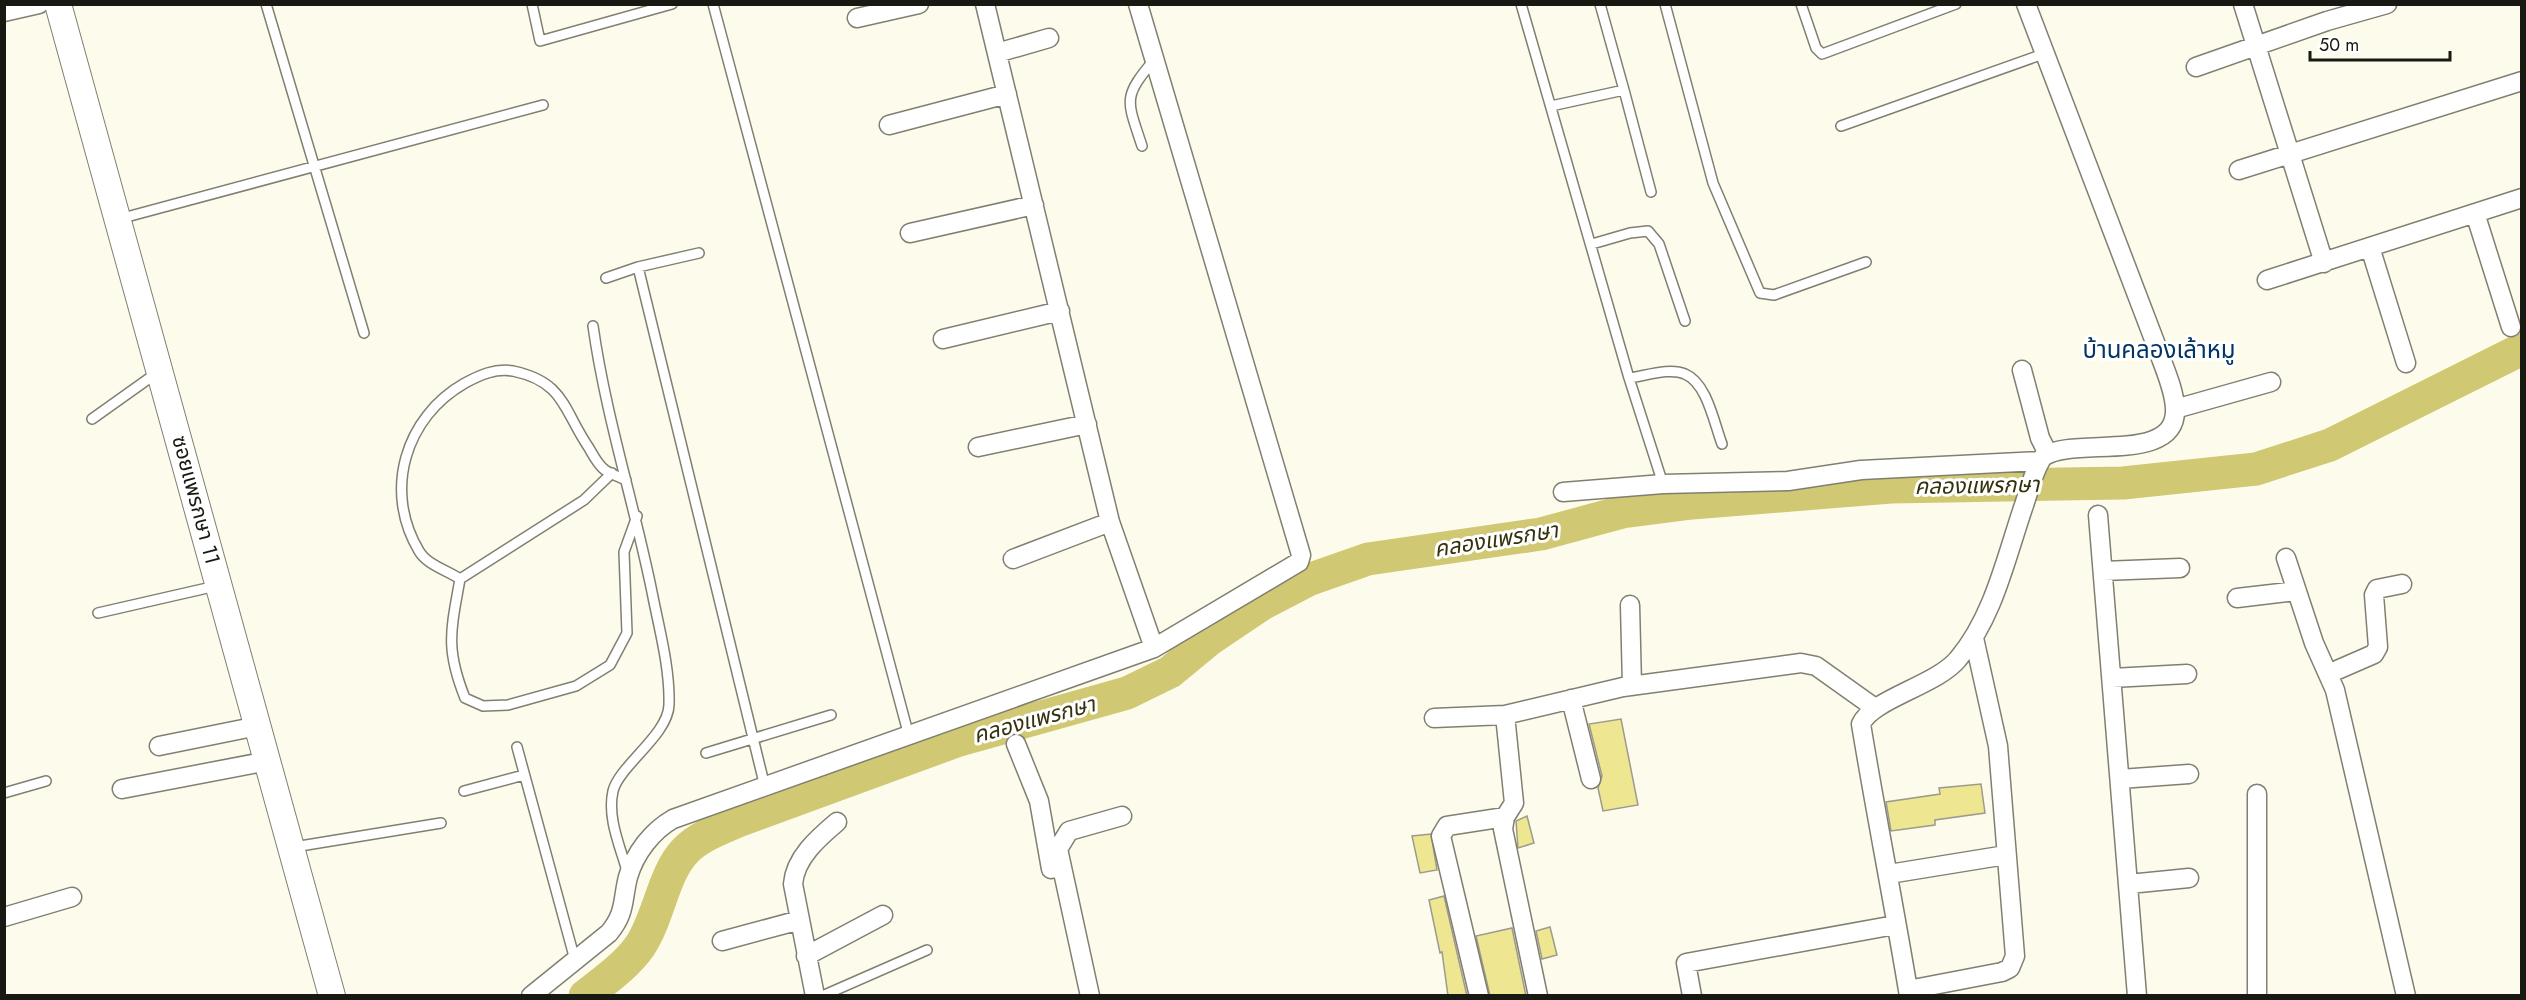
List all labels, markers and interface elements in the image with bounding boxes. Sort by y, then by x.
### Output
scale bar [2310,24,2450,62]
text: 50 m [2319,32,2359,58]
district label: บ้านคลองเล้าหมู [2082,332,2236,367]
street label: ซอยแพรกษา 11 [164,432,228,568]
water label: คลองแพรกษา [1914,468,2041,502]
water label: คลองแพรกษา [1432,513,1561,565]
water label: คลองแพรกษา [970,687,1099,751]

